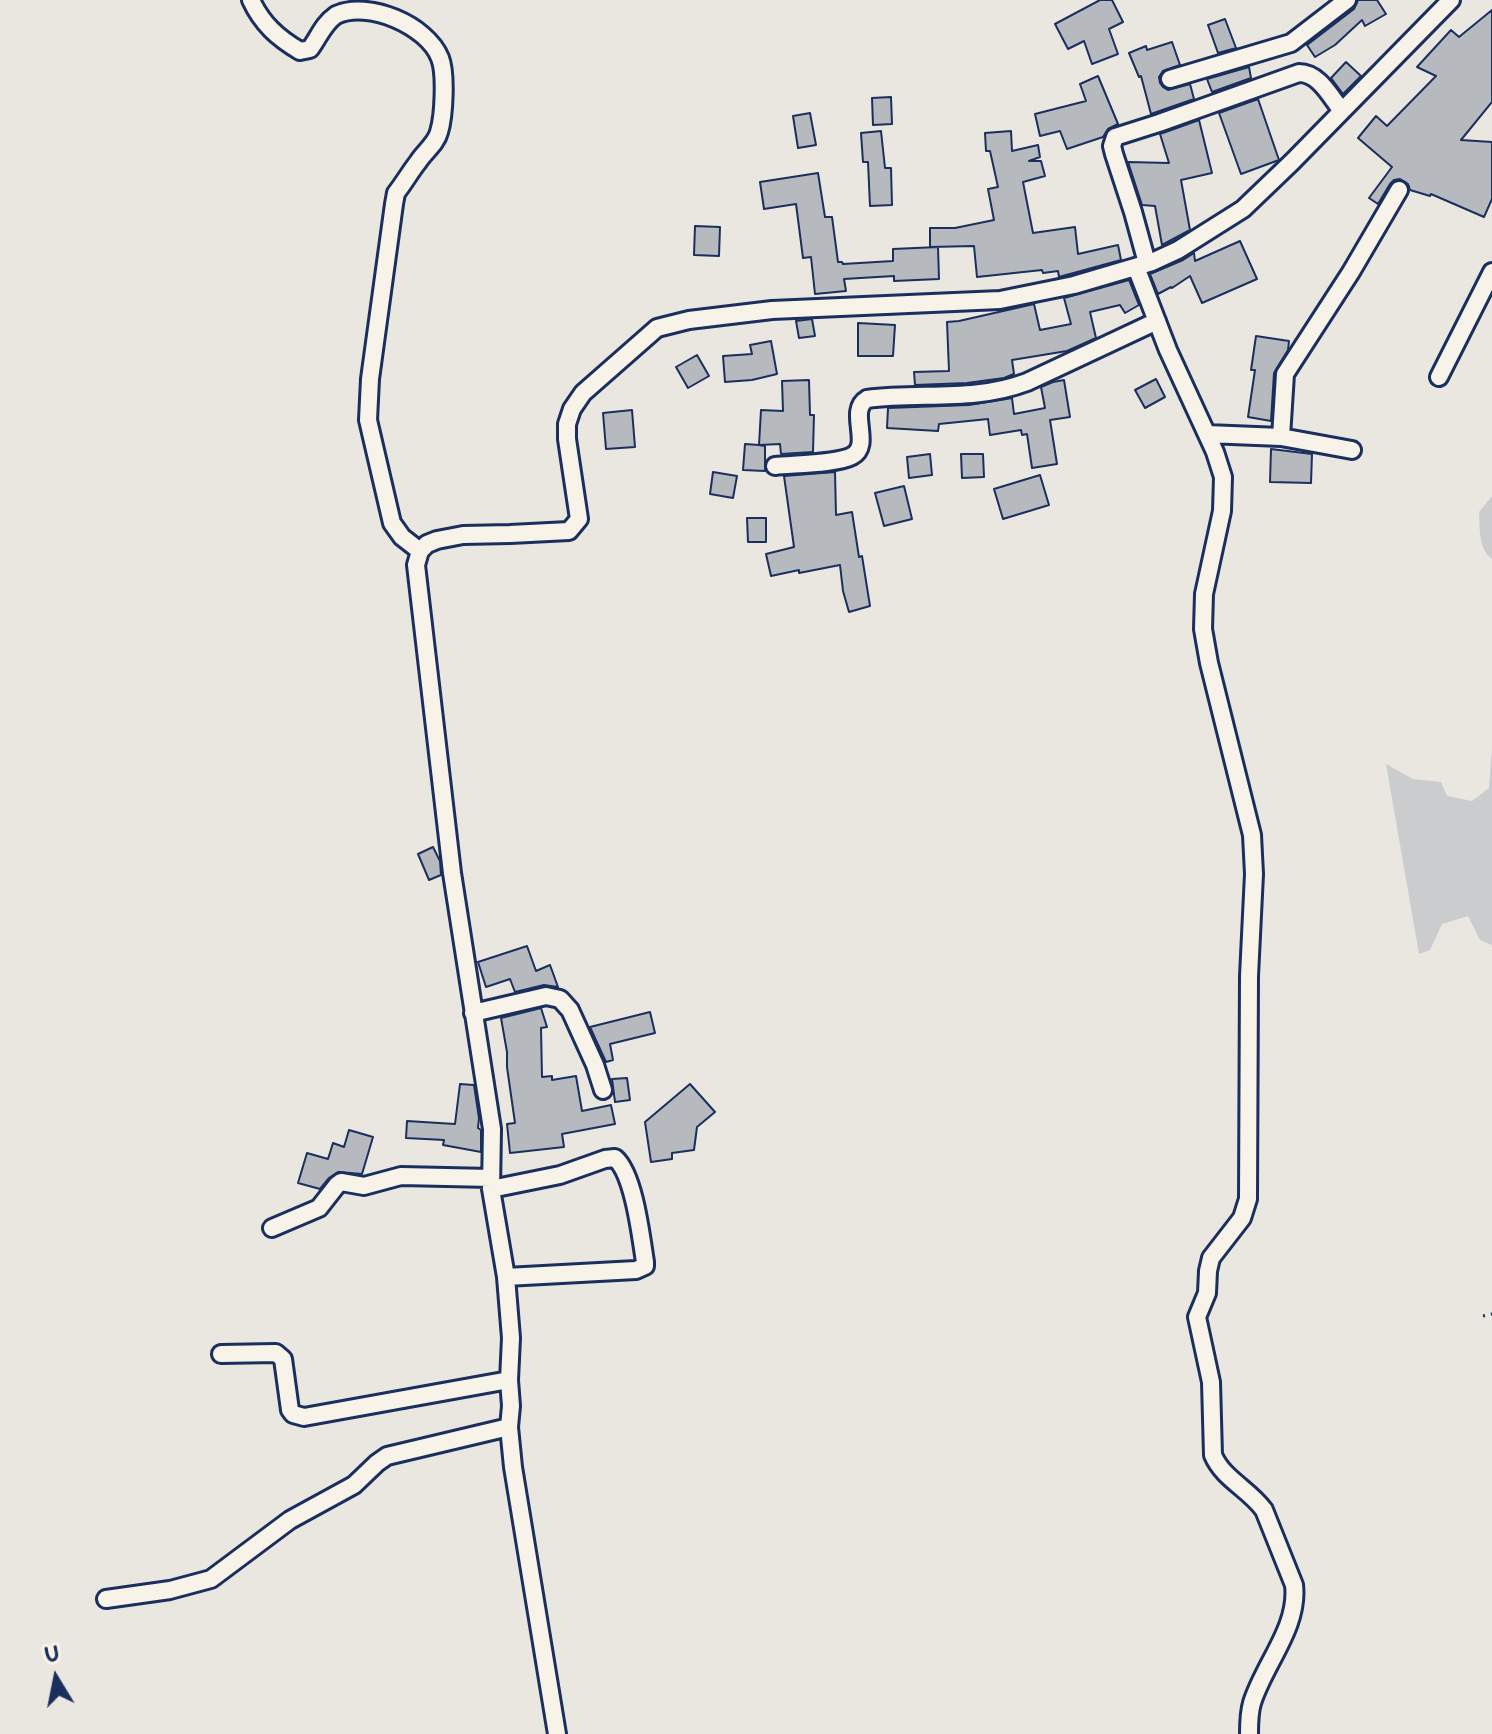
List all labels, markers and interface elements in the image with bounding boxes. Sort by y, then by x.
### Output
north arrow [16,1638,96,1718]
text: U [42,1639,61,1668]

